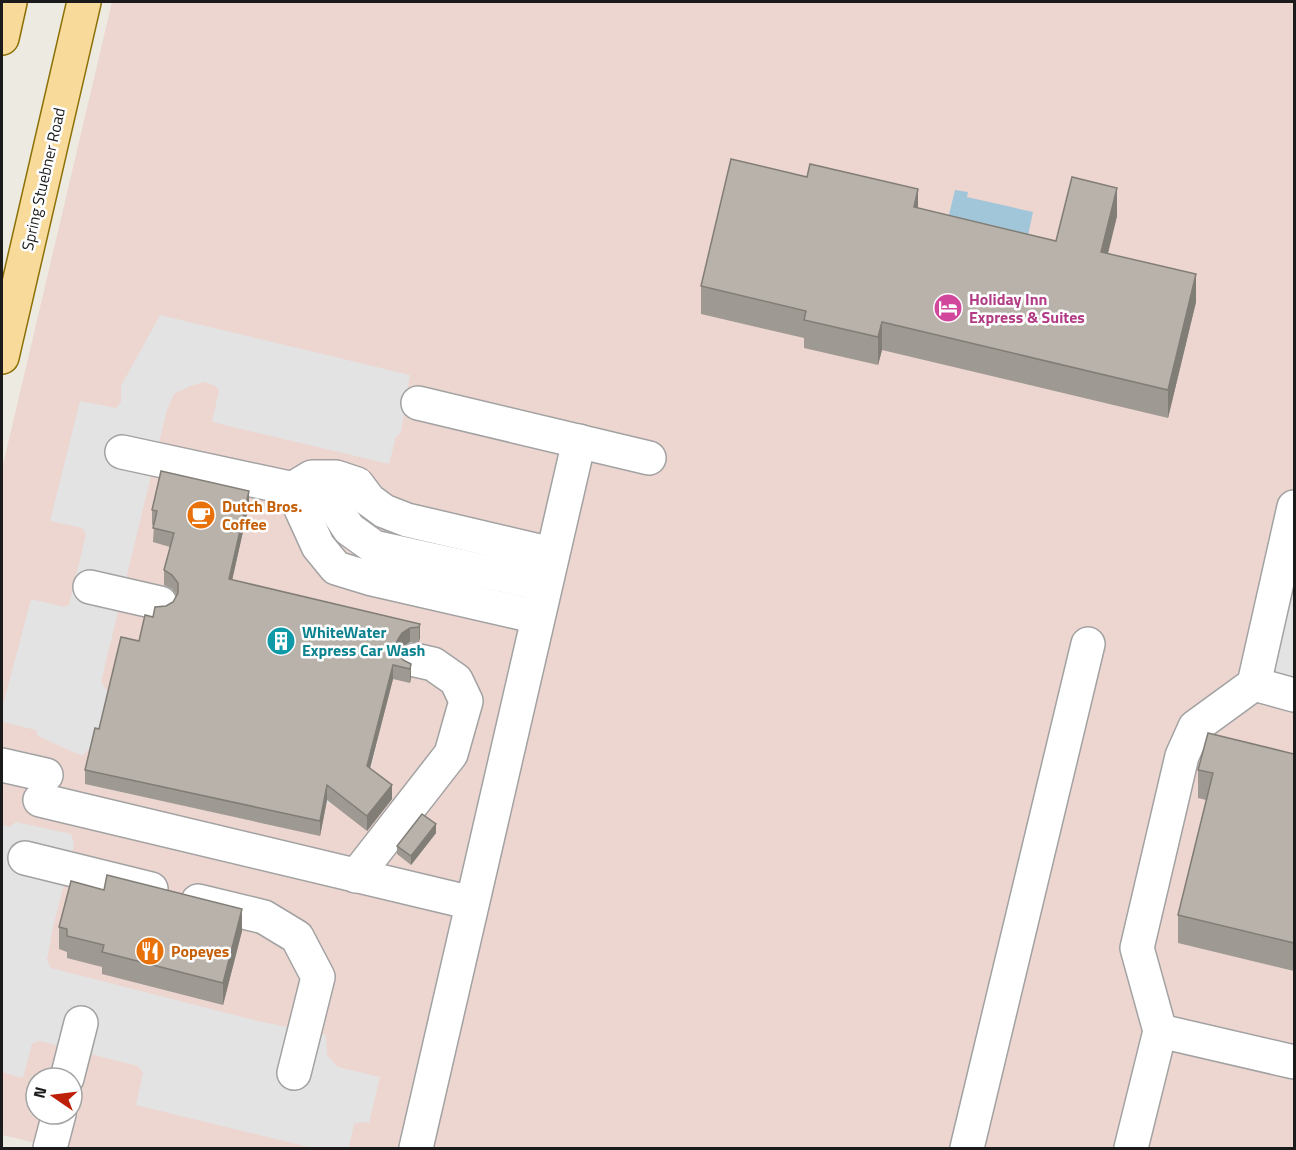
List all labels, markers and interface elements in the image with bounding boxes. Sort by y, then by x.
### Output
street label: Spring Stuebner Road [15,105,71,253]
place label: Holiday Inn Express & Suites [969,287,1085,329]
hotel icon: Holiday Inn Express & Suites [932,292,964,324]
place label: Dutch Bros. Coffee [222,494,302,536]
cafe icon: Dutch Bros. Coffee [185,499,217,531]
place label: WhiteWater Express Car Wash [302,620,425,662]
building icon: WhiteWater Express Car Wash [265,625,297,657]
restaurant icon: Popeyes [134,935,166,967]
place label: Popeyes [171,939,229,963]
north arrow [24,1066,84,1126]
text: N [26,1084,52,1101]

